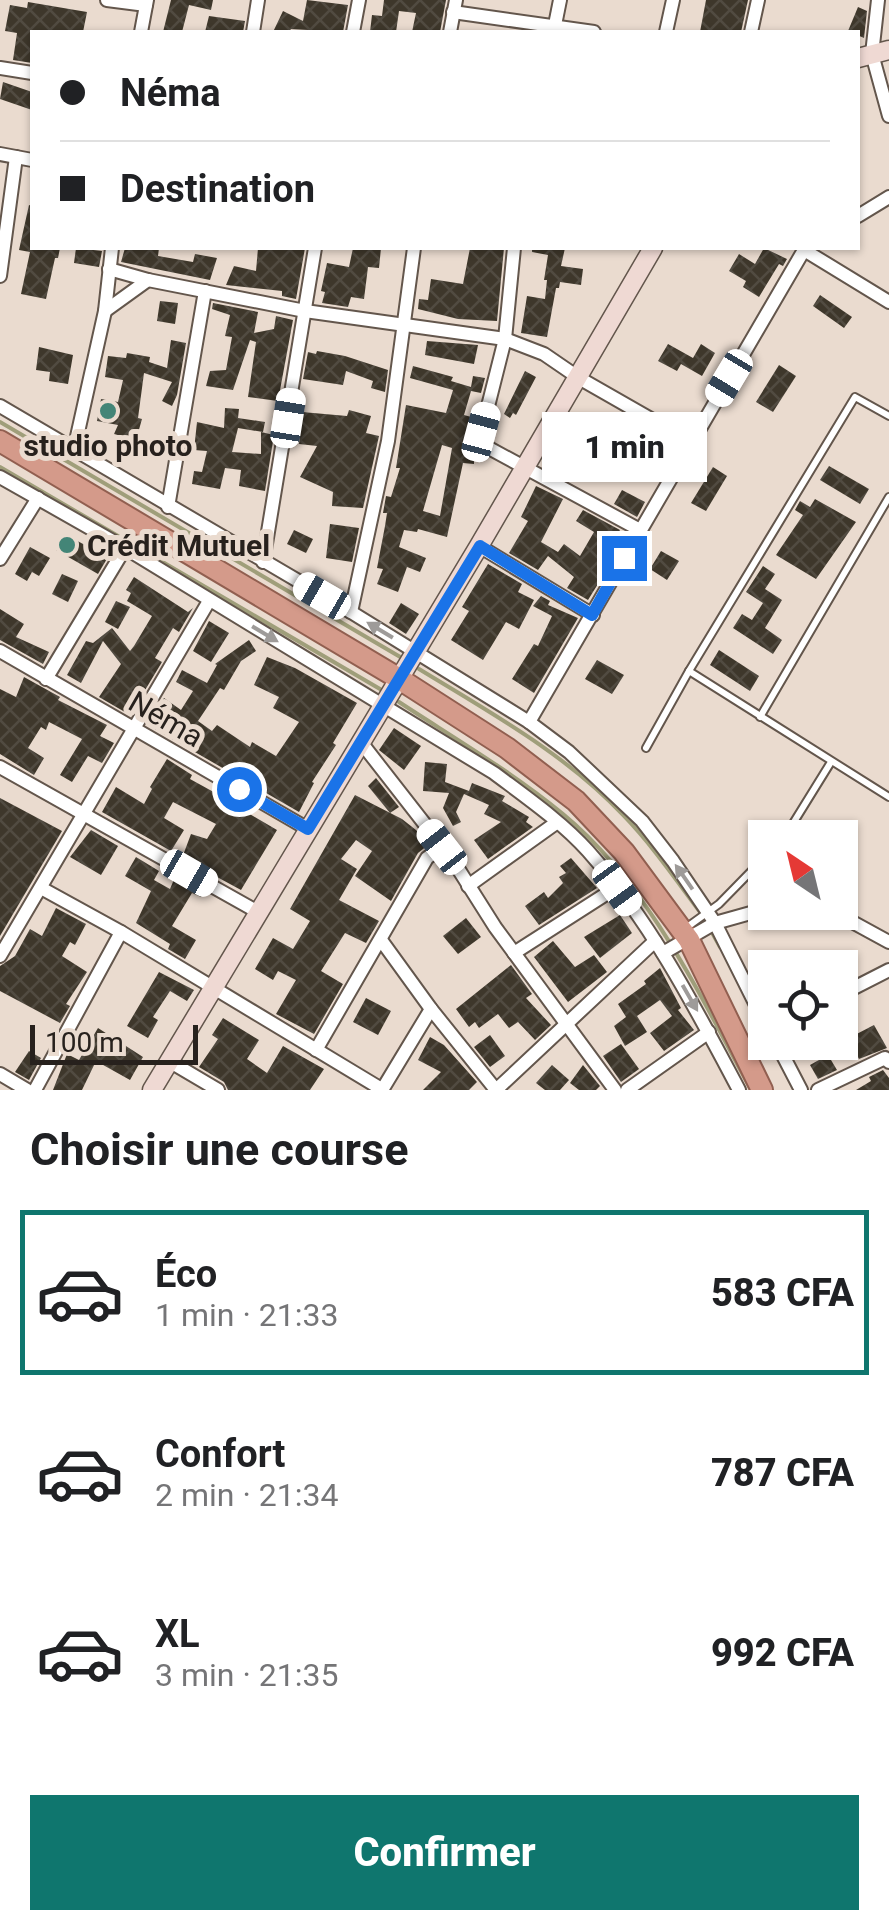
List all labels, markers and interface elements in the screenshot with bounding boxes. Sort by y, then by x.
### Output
text: Néma [120,71,221,115]
text: Destination [120,167,315,211]
car [701,345,757,411]
car [268,386,308,450]
car [459,399,503,465]
marker: studio photo [97,400,119,422]
callout: 1 min [542,413,706,483]
place label: studio photo [24,428,192,463]
text: 1 min [584,428,665,466]
place label: Crédit Mutuel [87,528,270,563]
marker: Crédit Mutuel [56,534,78,556]
route end [602,536,647,581]
car [289,568,355,624]
one-way arrow [366,622,394,639]
one-way arrow [251,625,279,642]
street label: Néma [123,684,209,754]
route start [217,767,262,812]
car [412,814,472,880]
north arrow [748,820,858,930]
map controls [748,820,858,1060]
car [156,845,222,901]
car [587,855,647,921]
one-way arrow [675,863,694,890]
button: locate [748,950,858,1060]
one-way arrow [682,984,699,1013]
scale bar [30,1020,198,1064]
text: 100 m [45,1026,124,1059]
text: Choisir une course [30,1123,409,1176]
icon: car [35,1248,125,1338]
text: Éco [155,1252,217,1296]
text: 583 CFA [711,1271,854,1315]
text: 1 min · 21:33 [155,1296,338,1334]
icon: car [35,1428,125,1518]
text: Confort [155,1432,285,1476]
text: 787 CFA [711,1451,854,1495]
text: 2 min · 21:34 [155,1476,338,1514]
icon: car [35,1608,125,1698]
text: XL [155,1612,200,1656]
text: 992 CFA [711,1631,854,1675]
text: 3 min · 21:35 [155,1656,338,1694]
button: Confirmer [30,1795,859,1910]

